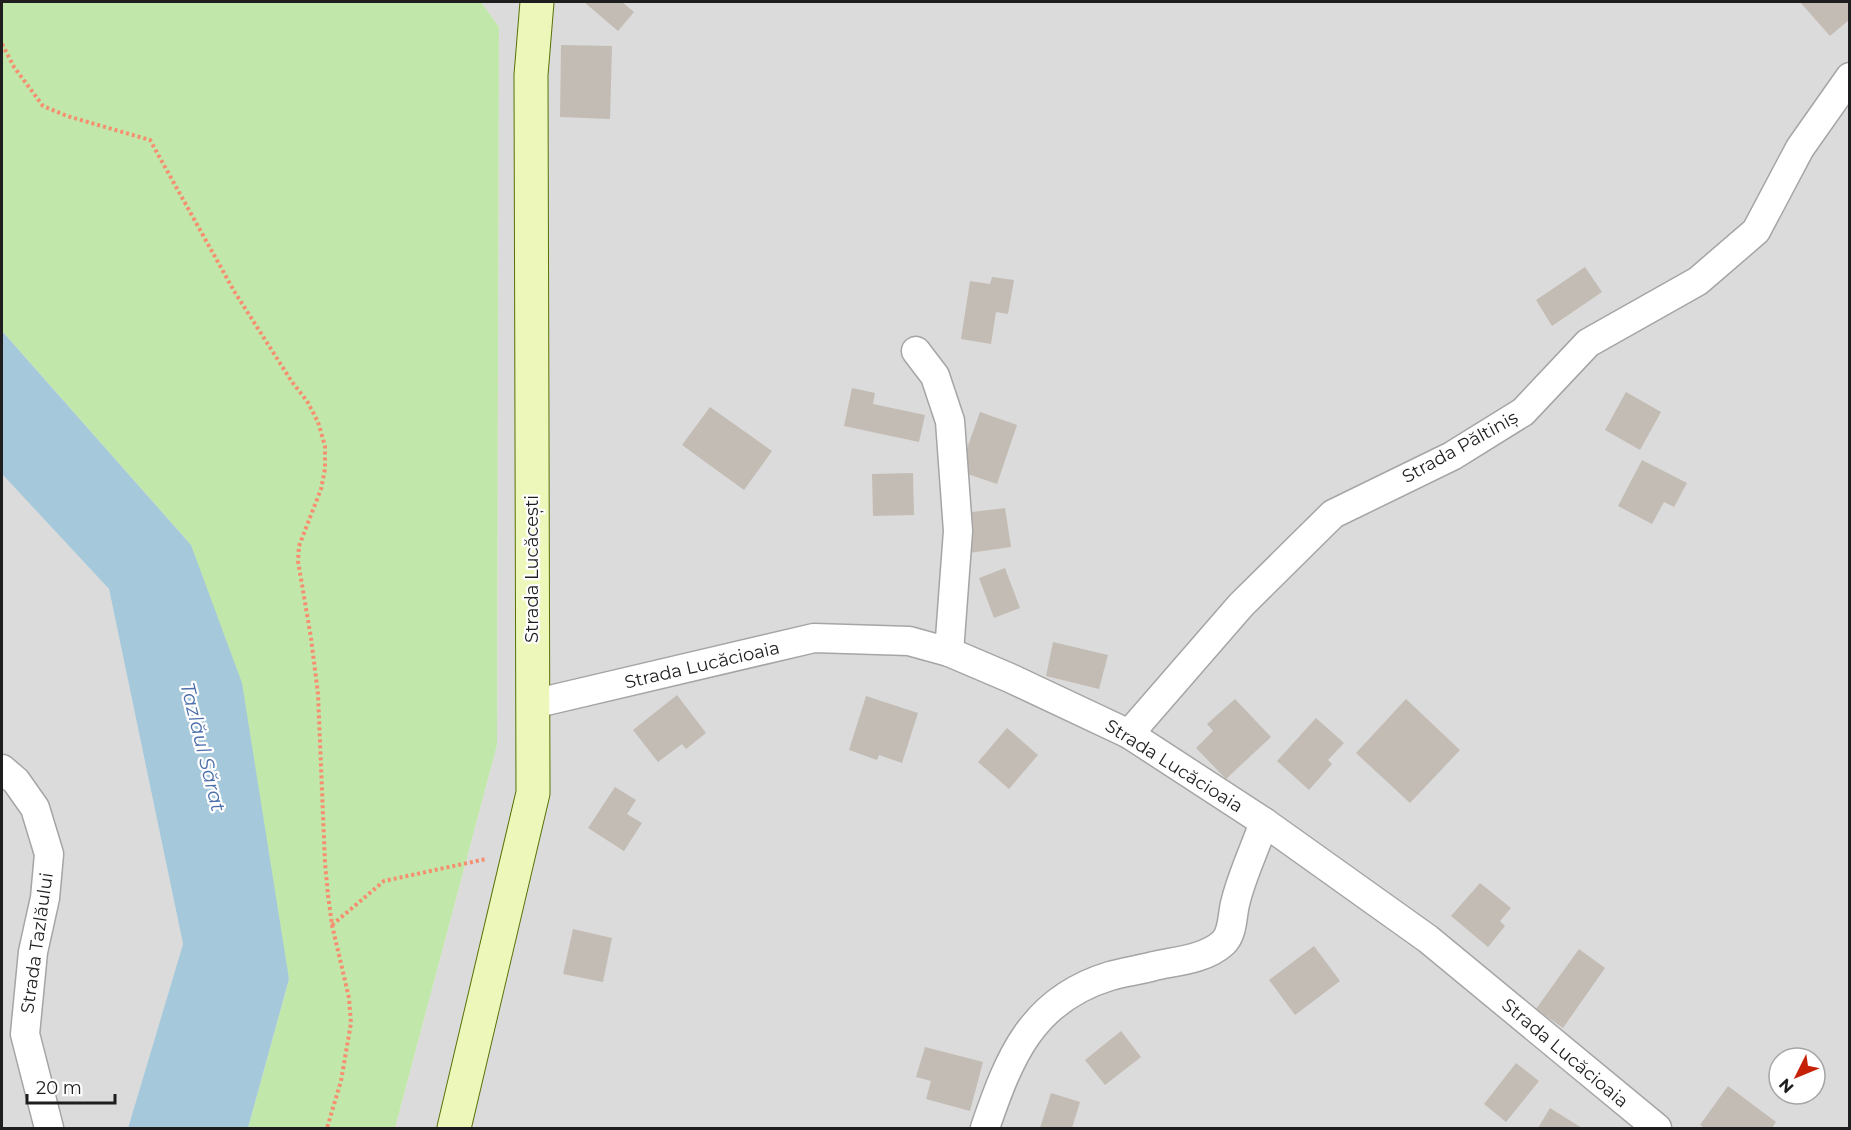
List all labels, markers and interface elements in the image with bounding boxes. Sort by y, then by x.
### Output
street label: Strada Păltiniș [1398,406,1522,489]
street label: Strada Lucăcești [521,495,544,643]
street label: Strada Lucăcioaia [622,636,782,694]
water label: Tazlăul Sărat [175,680,231,814]
street label: Strada Lucăcioaia [1101,715,1247,817]
street label: Strada Tazlăului [16,871,58,1015]
street label: Strada Lucăcioaia [1497,994,1633,1112]
north arrow [1767,1046,1827,1106]
scale bar [27,1067,116,1105]
text: N [1775,1075,1798,1097]
text: 20 m [36,1077,82,1099]

